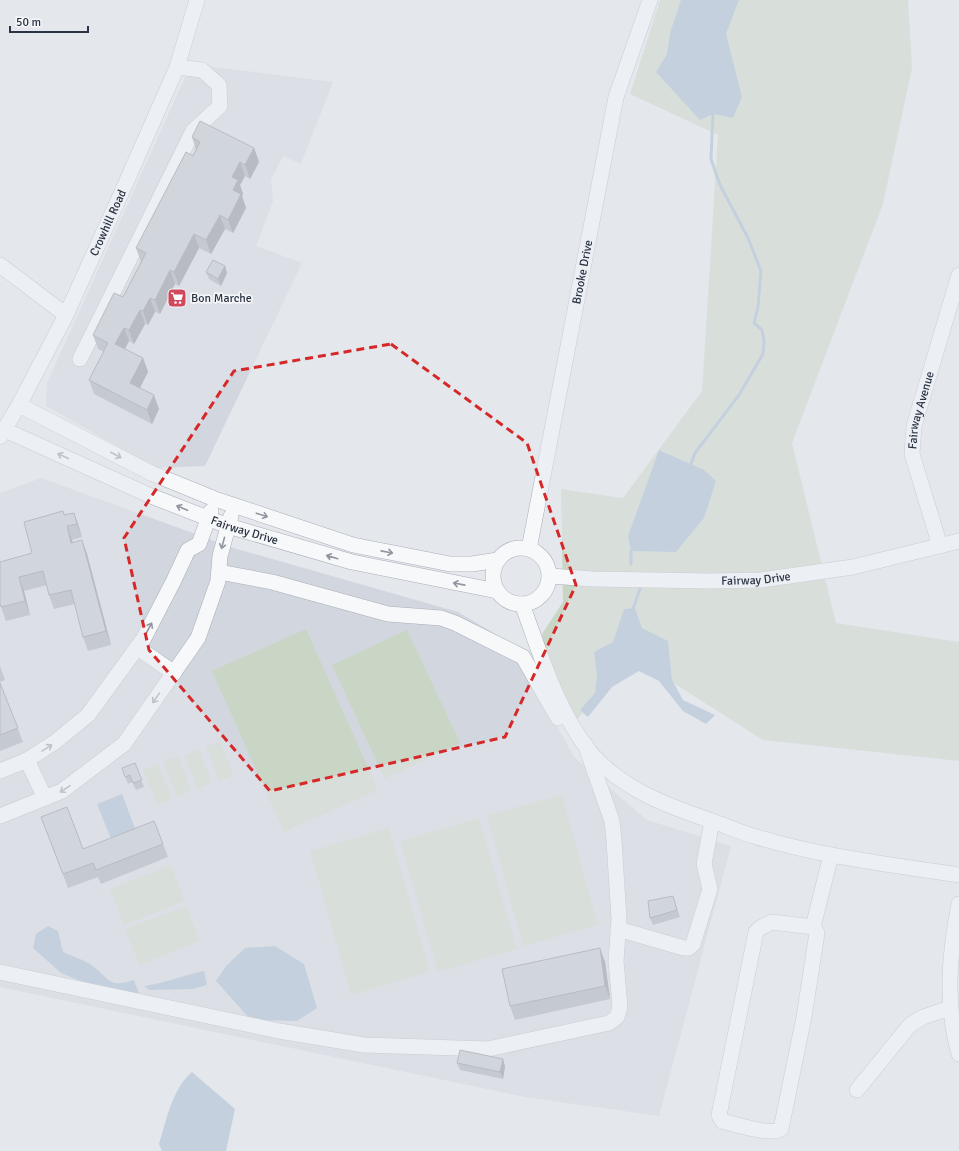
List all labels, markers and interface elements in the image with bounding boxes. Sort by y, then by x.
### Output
scale bar [10,8,88,34]
text: 50 m [16,15,41,30]
street label: Crowhill Road [87,187,130,259]
street label: Brooke Drive [569,239,596,306]
supermarket icon: Bon Marche [166,287,188,309]
place label: Bon Marche [191,291,252,306]
street label: Fairway Avenue [905,369,938,450]
one-way arrow [57,452,69,459]
one-way arrow [110,452,122,459]
one-way arrow [176,504,188,512]
one-way arrow [255,512,268,519]
street label: Fairway Drive [209,513,280,548]
one-way arrow [219,536,226,549]
one-way arrow [380,548,393,556]
one-way arrow [326,552,339,560]
street label: Fairway Drive [721,569,791,589]
one-way arrow [453,579,466,587]
one-way arrow [145,623,153,635]
one-way arrow [152,692,160,703]
one-way arrow [41,743,53,751]
one-way arrow [59,785,71,793]

